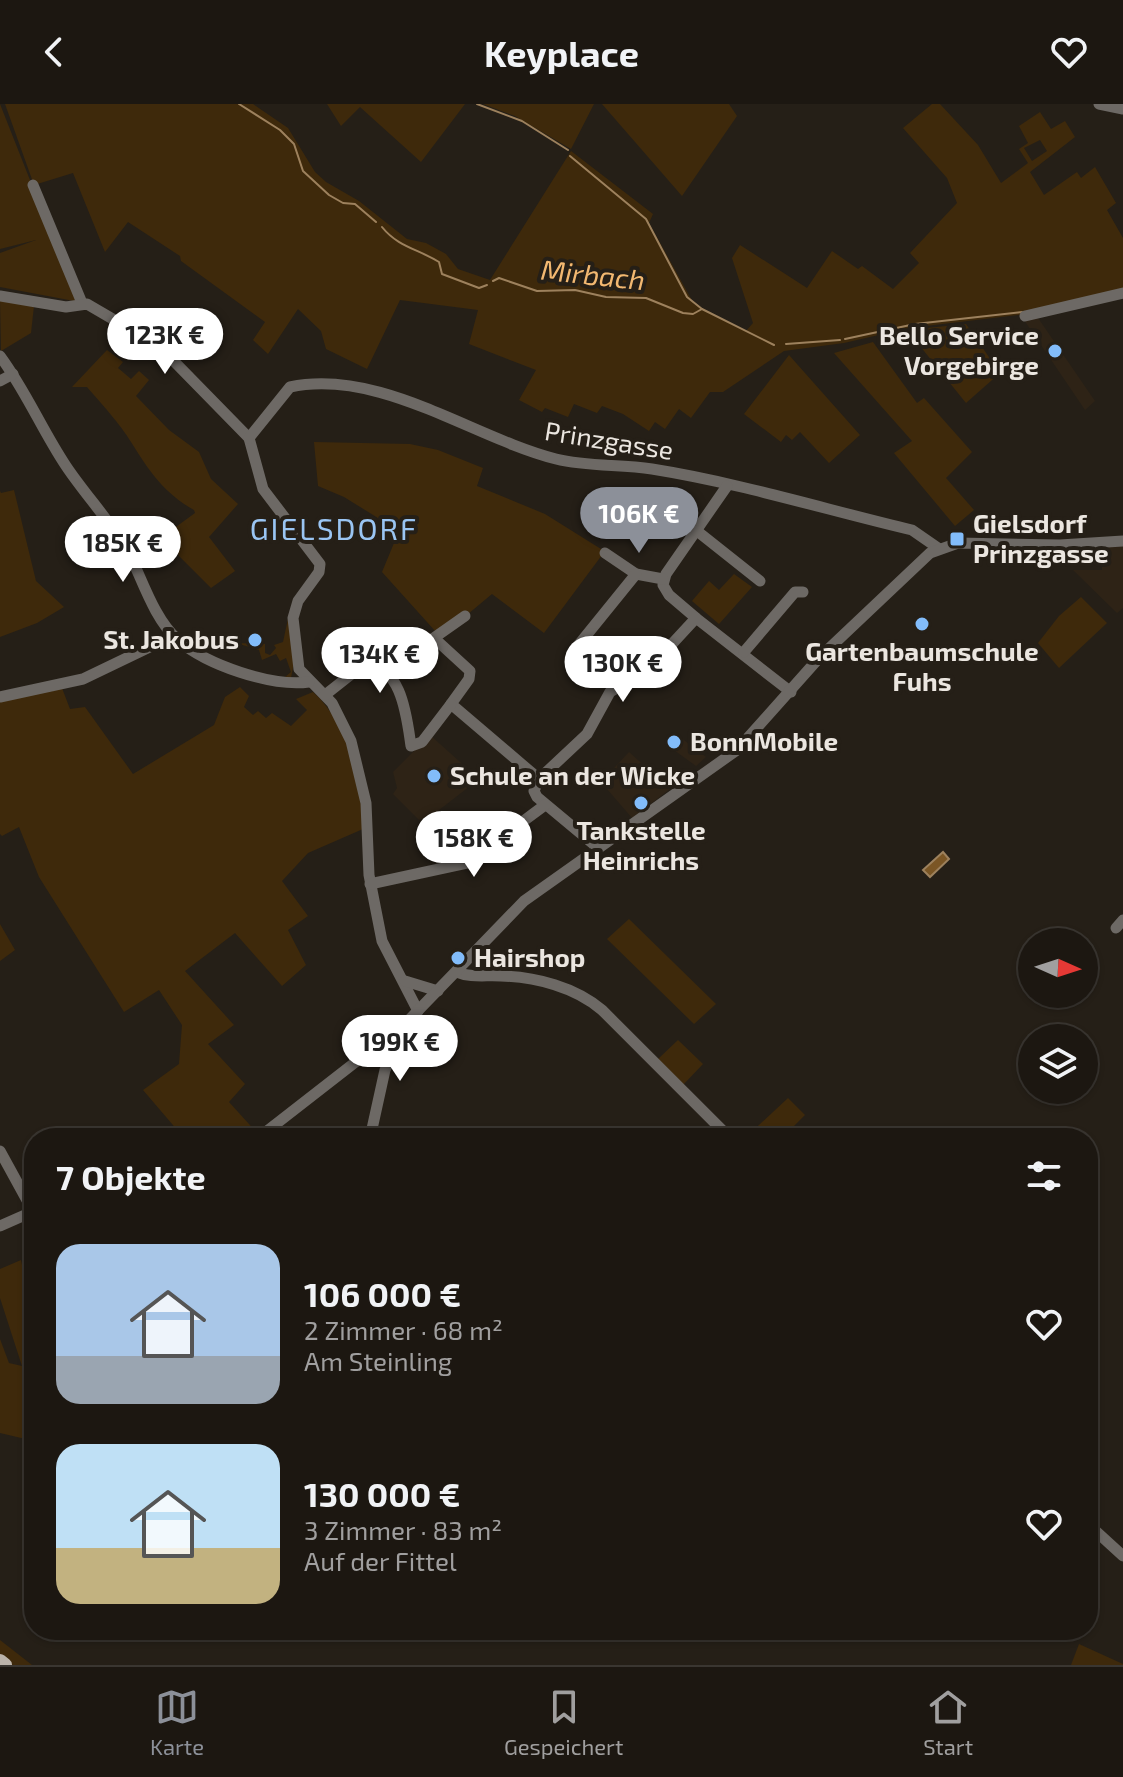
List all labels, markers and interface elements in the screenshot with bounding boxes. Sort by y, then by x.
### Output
icon: back [32,30,76,74]
icon: heart [1047,30,1091,74]
text: Keyplace [484,31,639,74]
water label: Mirbach [539,252,647,296]
pin: 123K € [100,308,230,376]
text: 123K € [125,318,205,349]
place label: Bello Service Vorgebirge [879,319,1039,380]
marker: Bello Service Vorgebirge [1046,342,1064,360]
street label: Prinzgasse [543,414,676,465]
pin: 106K € [574,487,704,555]
text: 106K € [598,497,680,528]
place label: Gielsdorf Prinzgasse [973,507,1109,568]
district label: GIELSDORF [250,510,418,546]
pin: 185K € [58,516,188,584]
text: 185K € [83,526,163,557]
marker: Gielsdorf Prinzgasse [948,530,966,548]
marker: Gartenbaumschule Fuhs [913,615,931,633]
place label: St. Jakobus [103,623,239,654]
pin: 134K € [315,627,445,695]
marker: St. Jakobus [246,631,264,649]
place label: Gartenbaumschule Fuhs [805,635,1039,696]
pin: 130K € [558,636,688,704]
text: 134K € [339,637,421,668]
text: 130K € [583,646,663,677]
place label: BonnMobile [690,725,838,756]
marker: BonnMobile [665,733,683,751]
place label: Schule an der Wicke [450,759,695,790]
marker: Schule an der Wicke [425,767,443,785]
marker: Tankstelle Heinrichs [632,794,650,812]
pin: 158K € [409,811,539,879]
place label: Tankstelle Heinrichs [576,814,706,875]
text: 158K € [434,821,514,852]
north arrow [1018,928,1098,1008]
map controls [1018,928,1098,1104]
place label: Hairshop [474,941,585,972]
marker: Hairshop [449,949,467,967]
pin: 199K € [335,1015,465,1083]
button: layers [1018,1024,1098,1104]
text: 199K € [360,1025,440,1056]
icon: filters [1022,1154,1066,1198]
text: 7 Objekte [56,1156,206,1197]
text: 106 000 € [304,1273,461,1314]
icon: home [120,1276,216,1372]
icon: heart [1022,1302,1066,1346]
text: 2 Zimmer · 68 m² [304,1314,503,1345]
text: Am Steinling [304,1345,452,1376]
text: 130 000 € [304,1473,460,1514]
icon: home [120,1476,216,1572]
icon: heart [1022,1502,1066,1546]
text: 3 Zimmer · 83 m² [304,1514,502,1545]
text: Auf der Fittel [304,1545,457,1576]
tab: Karte [150,1685,204,1759]
tab: Gespeichert [504,1685,623,1759]
tab: Start [923,1685,973,1759]

